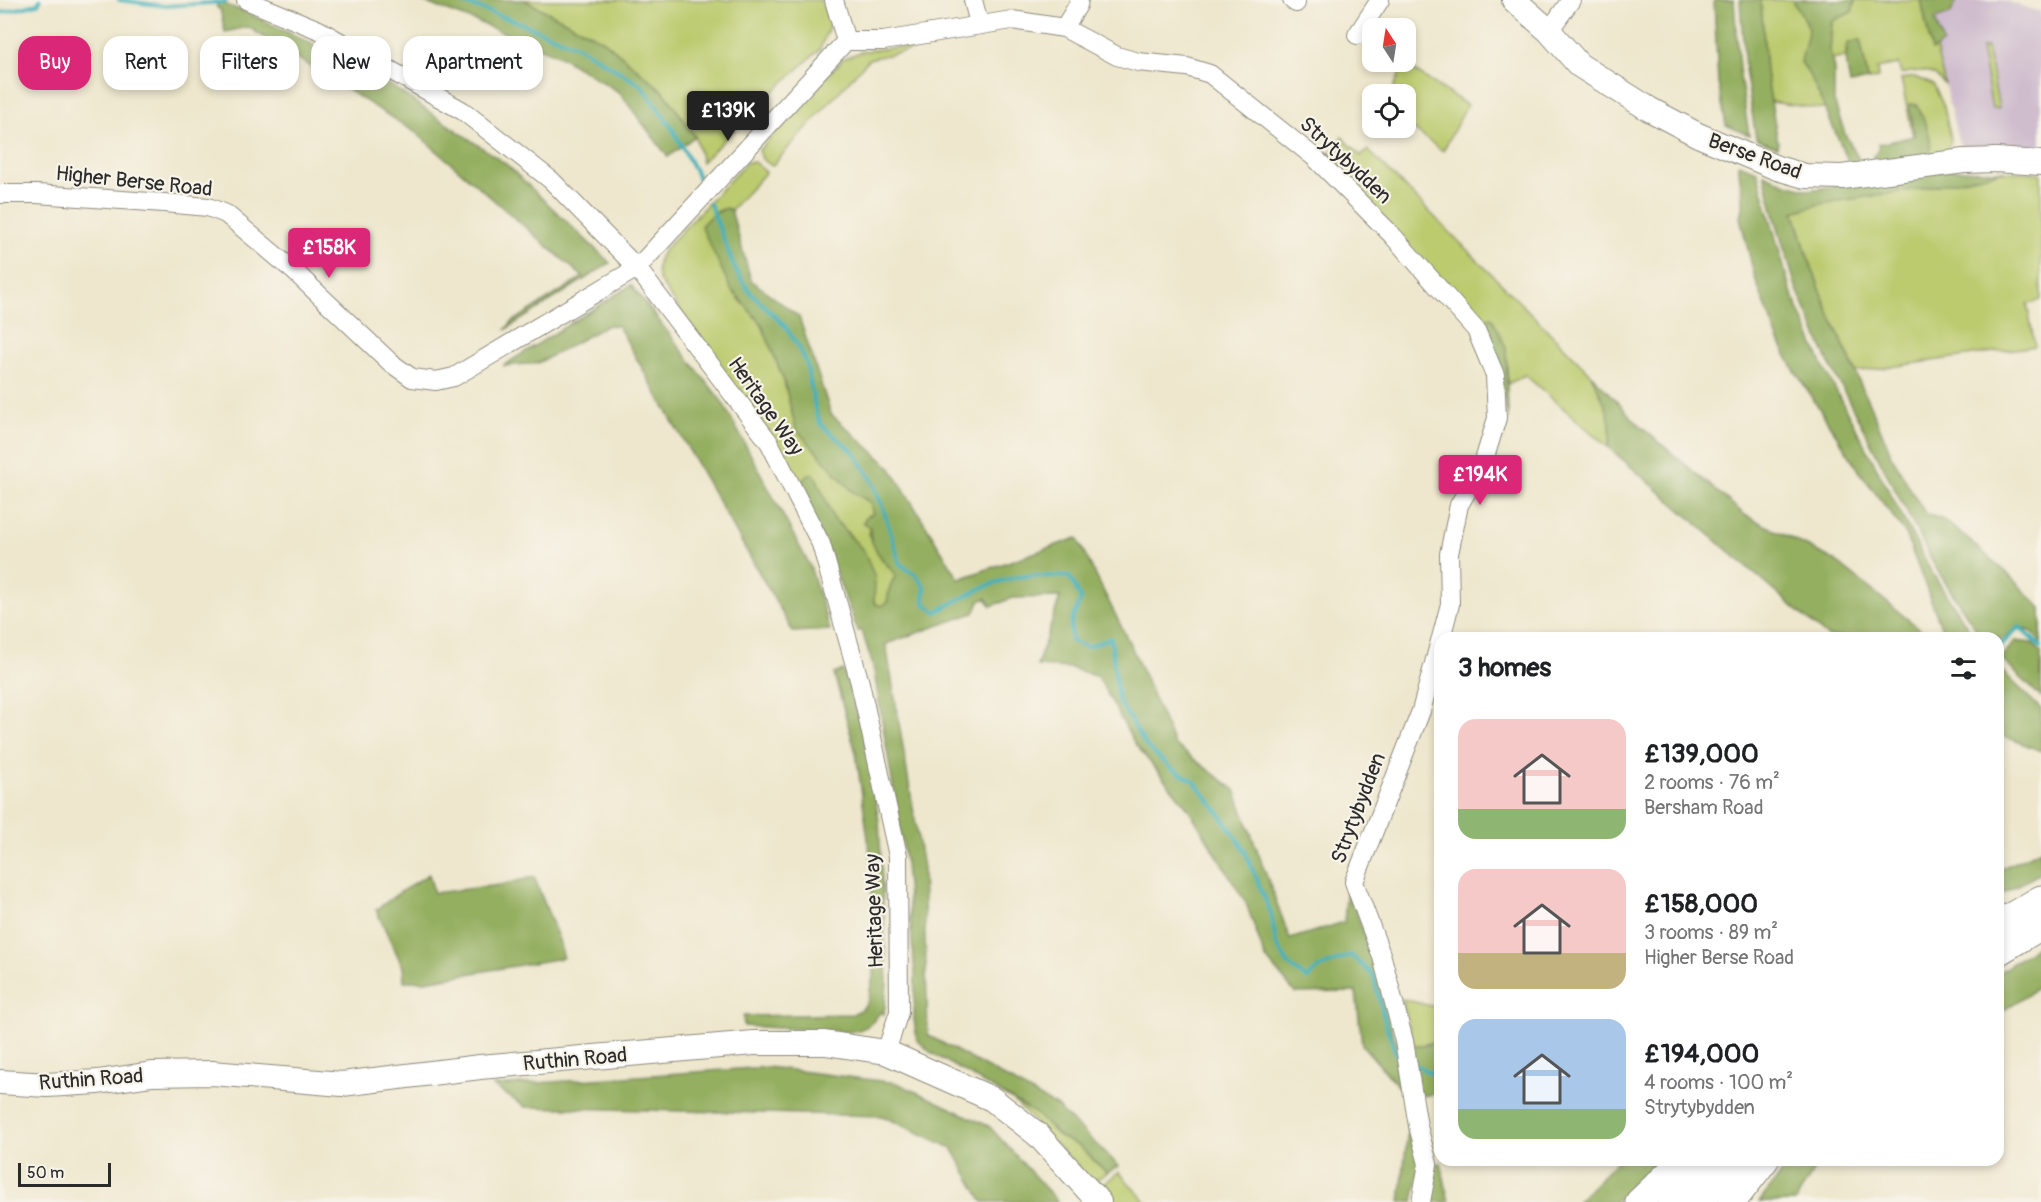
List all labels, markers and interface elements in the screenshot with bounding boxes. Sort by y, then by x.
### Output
north arrow [1362,18,1416,72]
map controls [1362,18,1416,138]
chip: Buy [18,36,91,90]
chip: Rent [103,36,188,90]
chip: Filters [200,36,299,90]
chip: New [311,36,391,90]
chip: Apartment [403,36,543,90]
button: locate [1362,84,1416,138]
pin: £139K [686,91,770,142]
text: £139K [701,98,755,123]
street label: Strytybydden [1294,111,1397,210]
street label: Berse Road [1704,127,1805,186]
street label: Higher Berse Road [54,160,214,203]
pin: £158K [287,228,371,279]
text: £158K [302,235,356,260]
street label: Heritage Way [722,352,809,461]
pin: £194K [1438,455,1522,506]
text: £194K [1453,462,1507,487]
text: 3 homes [1458,652,1551,684]
icon: filters [1947,652,1980,685]
text: £139,000 [1644,738,1759,770]
icon: home [1506,743,1578,815]
street label: Strytybydden [1325,749,1392,867]
text: 2 rooms · 76 m² [1644,770,1780,795]
text: Bersham Road [1644,795,1763,820]
street label: Heritage Way [859,853,890,969]
text: £158,000 [1644,888,1758,920]
icon: home [1506,893,1578,965]
text: 3 rooms · 89 m² [1644,920,1778,945]
text: Higher Berse Road [1644,945,1794,970]
text: £194,000 [1644,1038,1759,1070]
street label: Ruthin Road [522,1041,628,1078]
icon: home [1506,1043,1578,1115]
street label: Ruthin Road [38,1062,144,1097]
text: 4 rooms · 100 m² [1644,1070,1793,1095]
text: Strytybydden [1644,1095,1755,1120]
scale bar [18,1160,111,1188]
text: 50 m [27,1163,64,1183]

